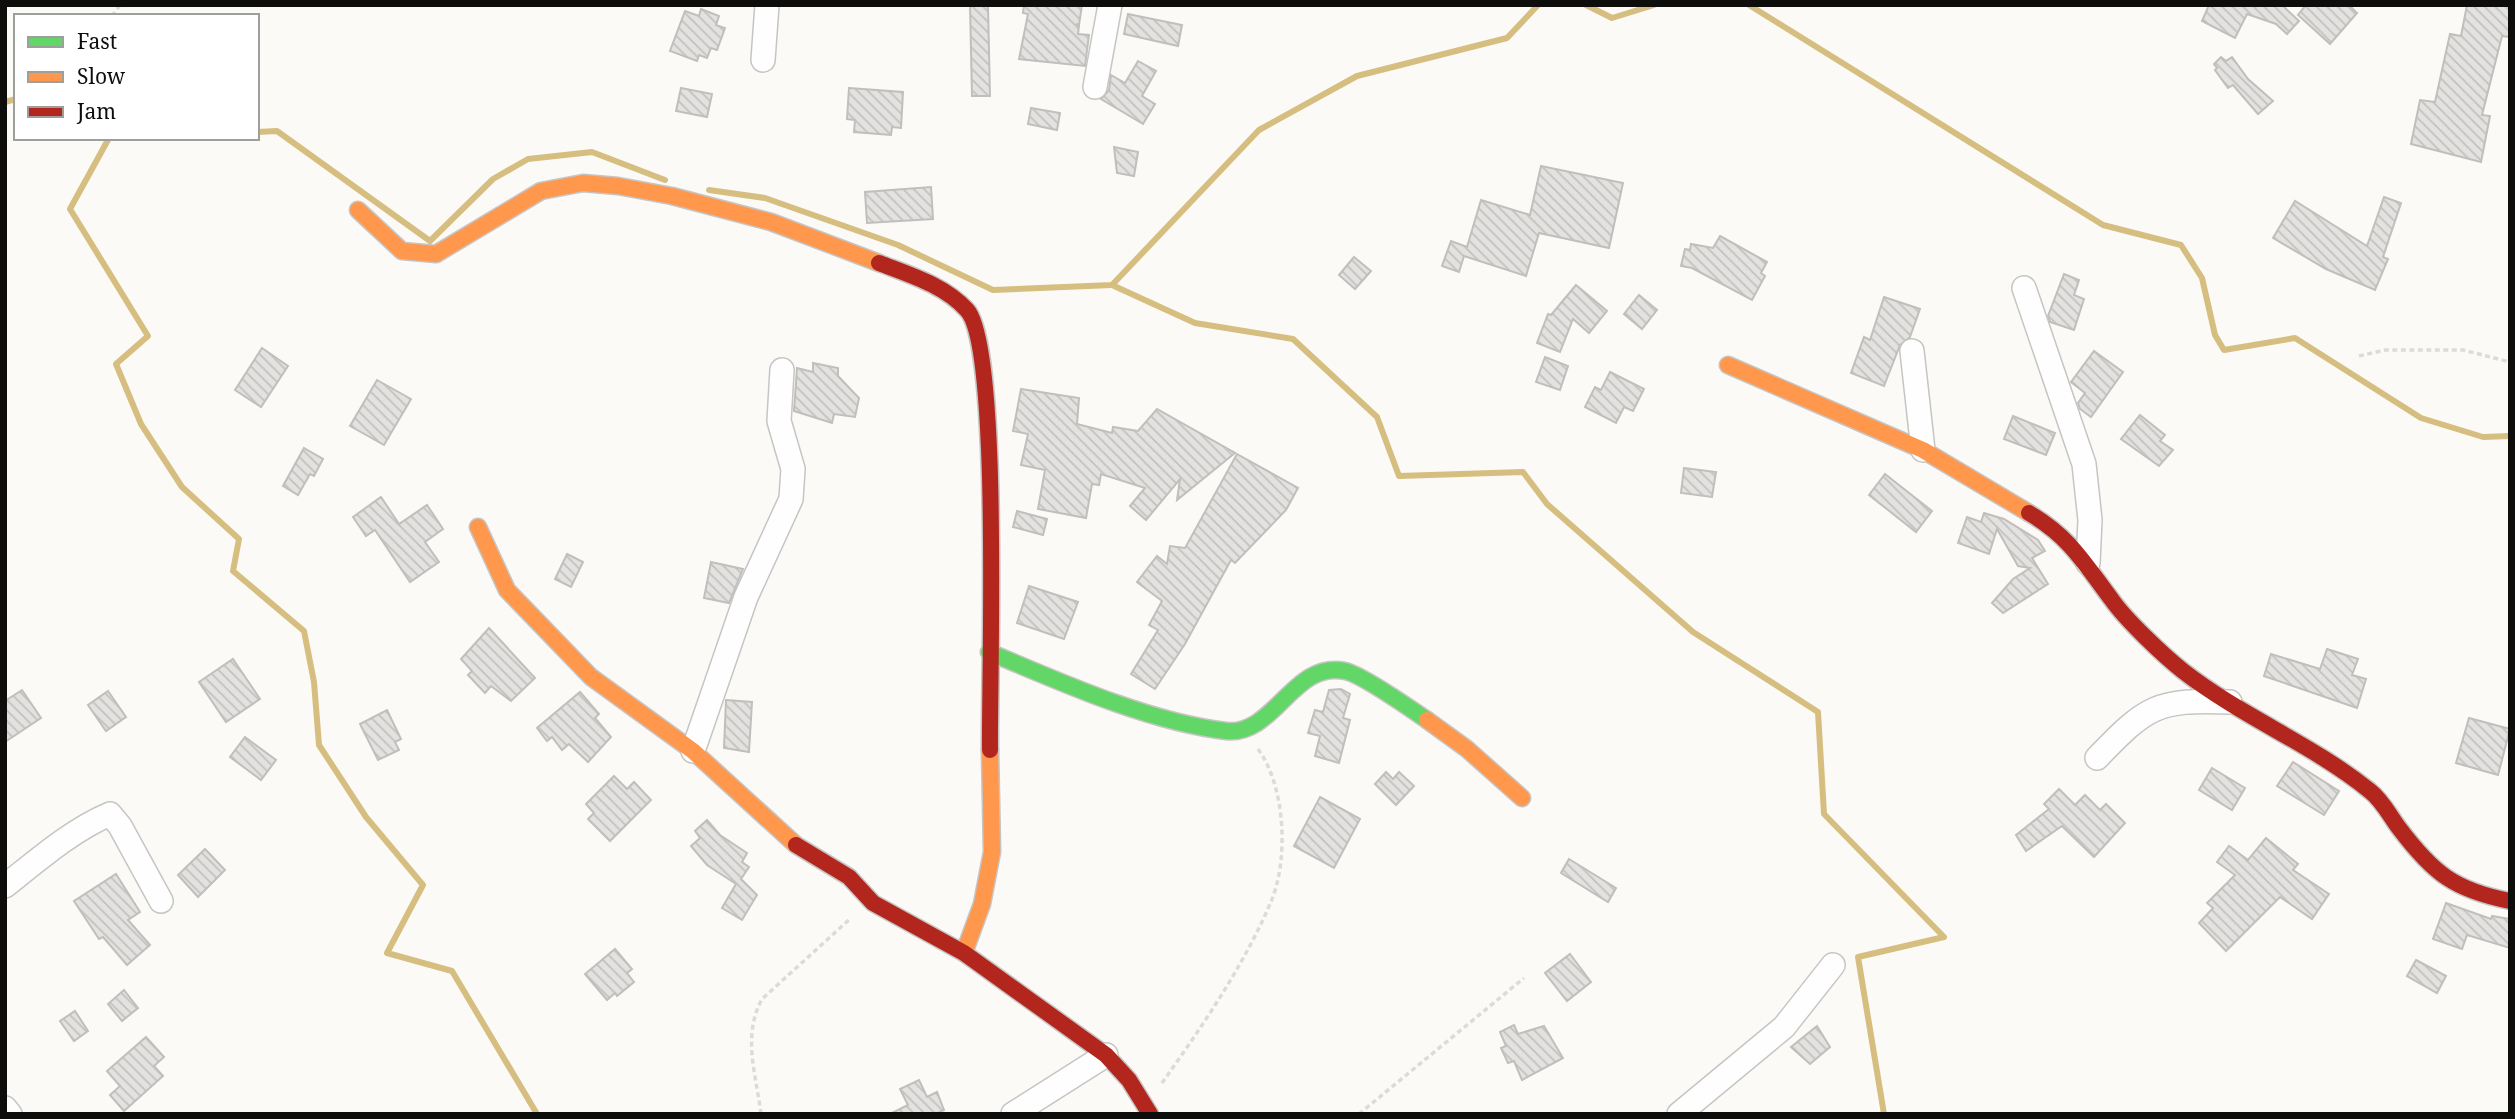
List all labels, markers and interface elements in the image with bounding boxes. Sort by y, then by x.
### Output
legend [14,14,259,140]
text: Fast [77,27,117,55]
text: Slow [77,62,126,90]
text: Jam [76,97,116,125]

